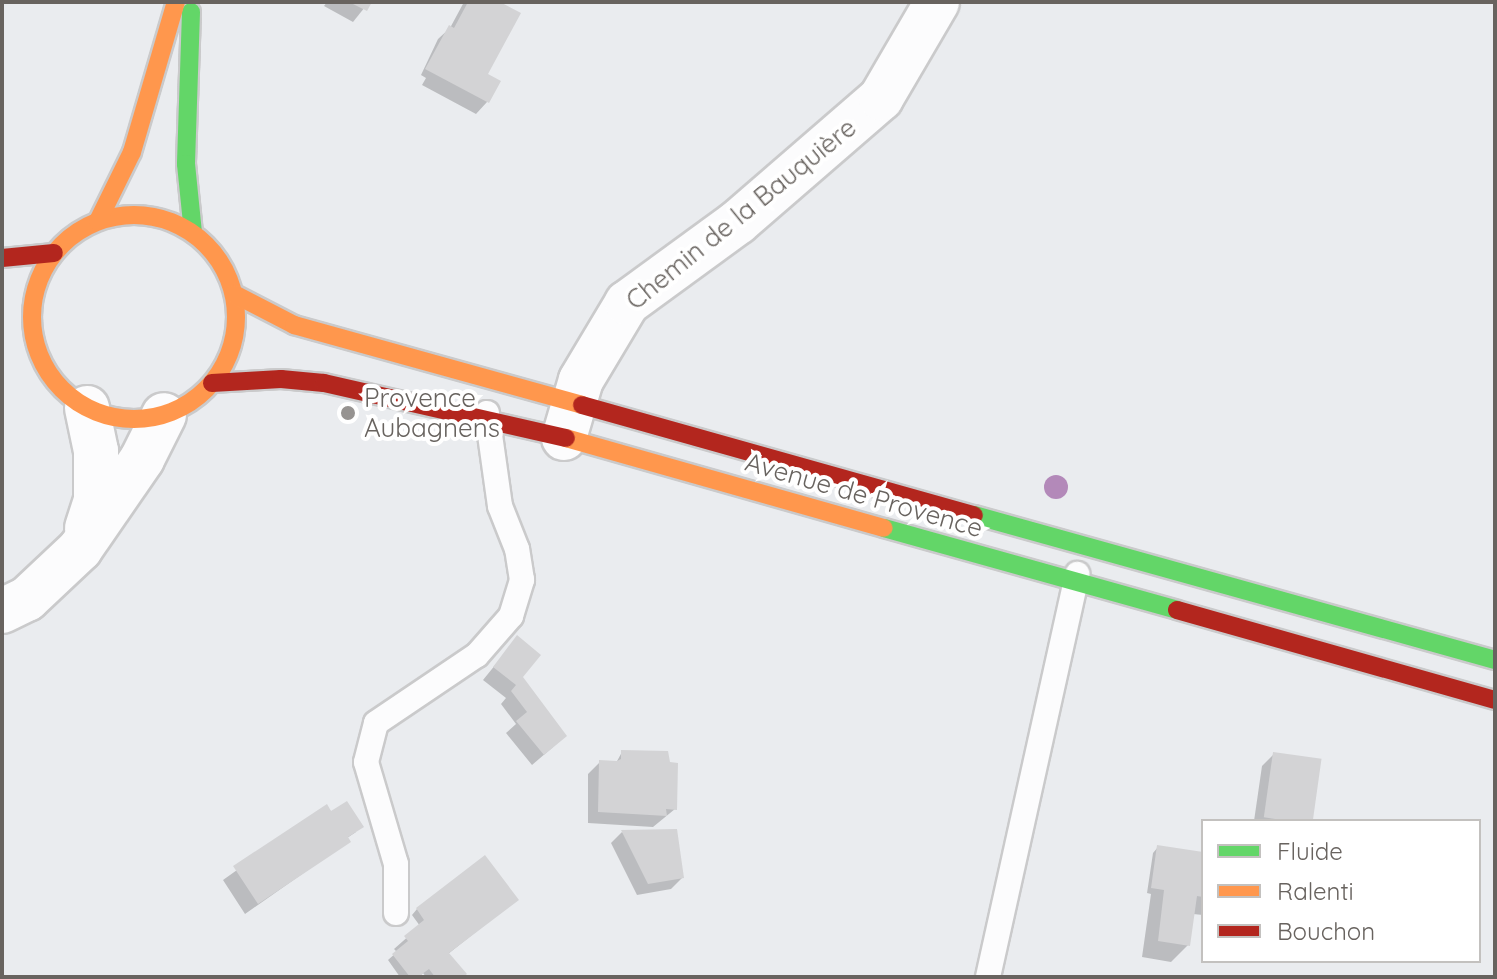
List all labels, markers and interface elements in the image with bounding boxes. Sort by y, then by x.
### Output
street label: Chemin de la Bauquière [620,112,862,316]
place label: Provence Aubagnens [364,382,500,444]
marker: Provence Aubagnens [339,404,357,422]
street label: Avenue de Provence [742,446,986,544]
legend [1201,819,1481,963]
text: Fluide [1277,836,1343,866]
text: Ralenti [1277,876,1354,906]
text: Bouchon [1277,916,1375,946]

